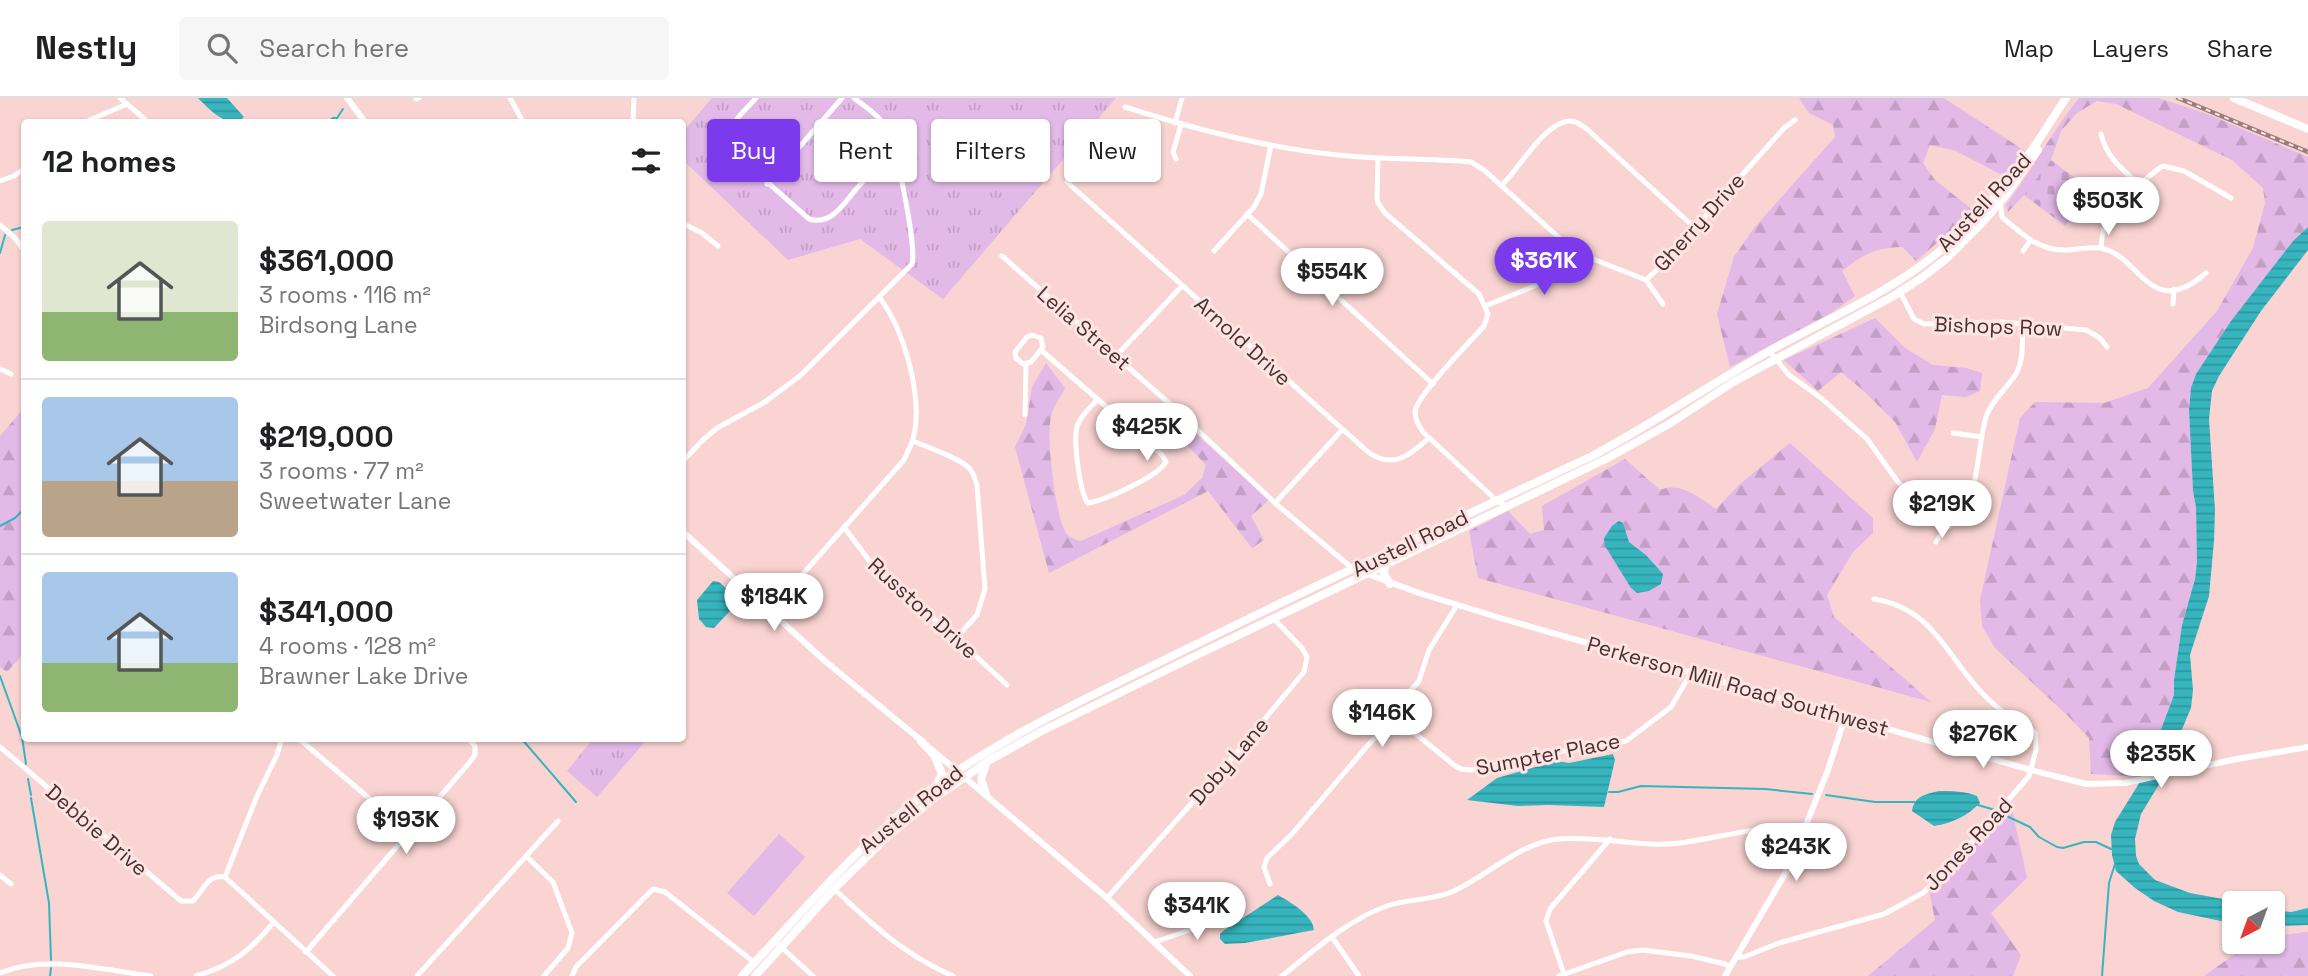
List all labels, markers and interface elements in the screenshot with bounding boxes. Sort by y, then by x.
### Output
search box [179,17,669,80]
text: Nestly [35,27,137,69]
icon: search [203,29,241,67]
text: Search here [259,31,409,65]
text: Map [2004,33,2054,64]
text: Layers [2092,33,2169,64]
text: Share [2207,33,2273,64]
chip: Buy [707,119,800,182]
chip: Rent [814,119,917,182]
chip: Filters [931,119,1050,182]
chip: New [1064,119,1161,182]
text: 12 homes [42,142,177,181]
icon: filters [627,142,665,180]
street label: Austell Road [1931,147,2037,257]
street label: Gherry Drive [1648,167,1750,277]
pin: $503K [2059,178,2157,237]
text: $503K [2072,185,2144,215]
pin: $361K [1495,238,1593,297]
text: $361,000 [259,241,394,280]
text: $361K [1511,245,1577,275]
pin: $554K [1283,248,1381,308]
icon: home [98,249,182,333]
text: $554K [1297,256,1367,286]
text: 3 rooms · 116 m² [259,280,431,310]
street label: Lelia Street [1031,280,1137,376]
street label: Arnold Drive [1189,290,1297,392]
text: Birdsong Lane [259,310,418,340]
street label: Bishops Row [1933,310,2063,342]
pin: $425K [1098,404,1196,463]
text: $425K [1112,411,1182,441]
text: $219,000 [259,417,394,456]
icon: home [98,425,182,509]
text: 3 rooms · 77 m² [259,456,424,486]
pin: $219K [1893,480,1991,540]
text: Sweetwater Lane [259,486,451,516]
text: $219K [1909,488,1975,518]
street label: Austell Road [1348,503,1472,583]
street label: Russton Drive [862,552,984,664]
pin: $184K [725,574,823,633]
text: $184K [740,581,808,611]
text: $341,000 [259,592,394,631]
icon: home [98,600,182,684]
street label: Perkerson Mill Road Southwest [1584,630,1892,742]
text: 4 rooms · 128 m² [259,631,436,661]
text: Brawner Lake Drive [259,661,468,691]
pin: $146K [1333,690,1431,749]
text: $146K [1348,697,1416,727]
pin: $276K [1934,710,2032,770]
street label: Doby Lane [1184,712,1274,810]
text: $276K [1949,718,2017,748]
street label: Sumpter Place [1474,727,1622,781]
pin: $235K [2112,730,2210,790]
text: $235K [2126,738,2196,768]
street label: Austell Road [854,759,968,859]
street label: Debbie Drive [40,778,154,882]
street label: Jones Road [1918,792,2018,896]
pin: $193K [357,796,455,856]
text: $193K [373,804,439,834]
pin: $243K [1747,824,1845,883]
text: $243K [1761,831,1831,861]
pin: $341K [1148,882,1246,942]
text: $341K [1164,890,1230,920]
north arrow [2222,891,2286,954]
map controls [2222,891,2285,954]

